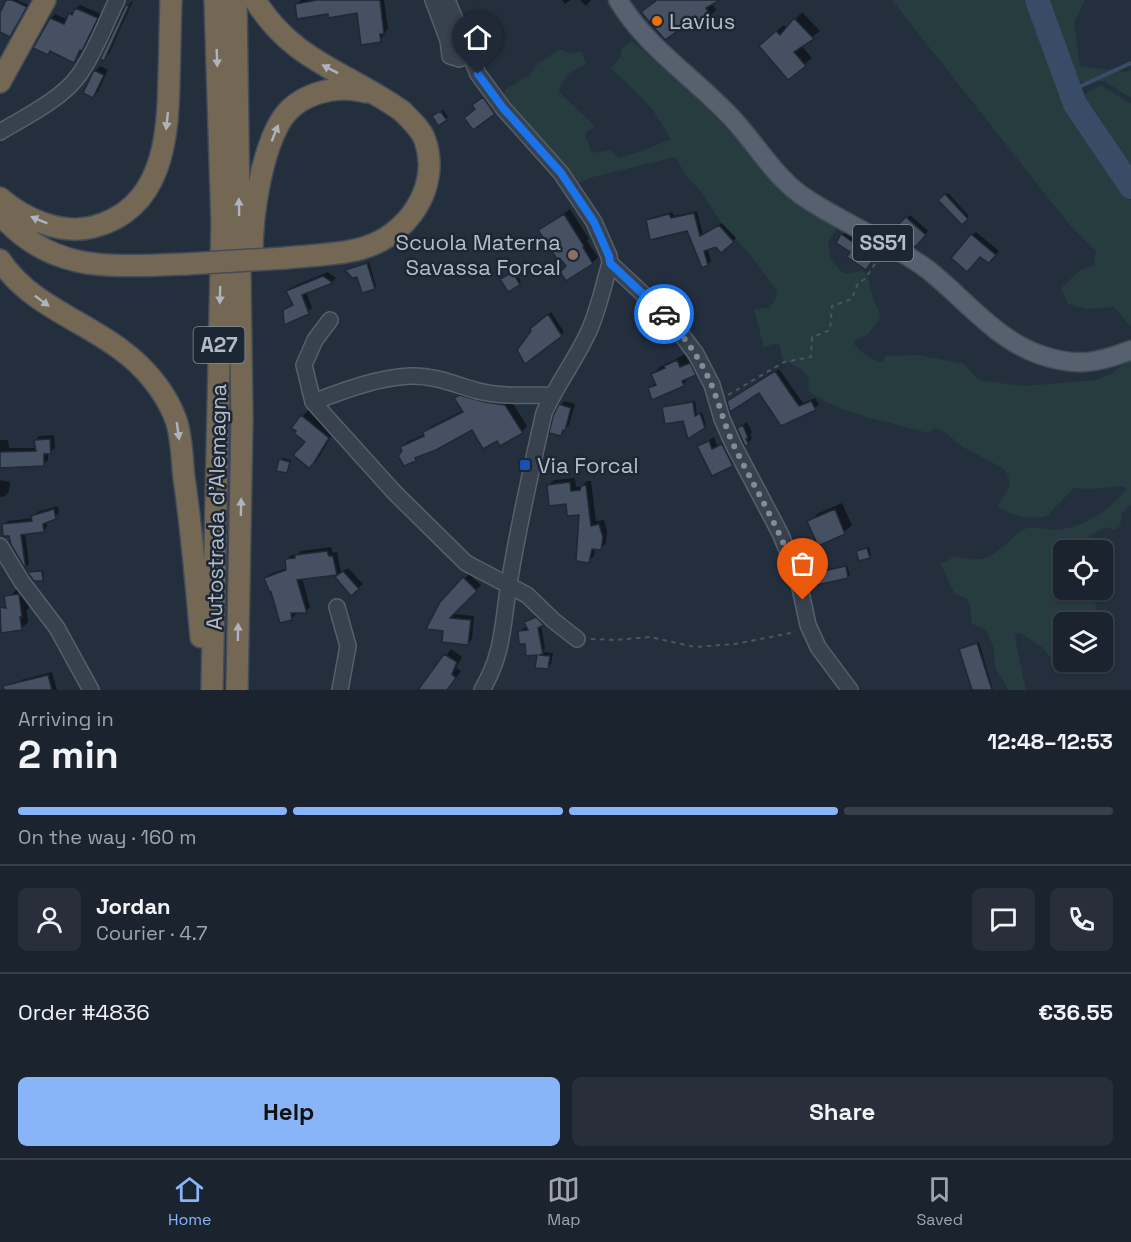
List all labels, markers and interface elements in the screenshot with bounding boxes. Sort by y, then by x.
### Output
place label: Lavius [669,7,735,35]
pin [452,12,503,74]
marker: Lavius [650,14,664,28]
icon: home [461,21,494,54]
one-way arrow [212,49,222,68]
one-way arrow [321,64,339,74]
one-way arrow [162,112,172,131]
one-way arrow [271,124,281,142]
one-way arrow [234,197,244,216]
one-way arrow [30,215,48,225]
road number: SS51 [853,225,913,261]
place label: Scuola Materna Savassa Forcal [395,228,561,281]
marker: Scuola Materna Savassa Forcal [566,248,580,262]
courier [634,284,694,344]
one-way arrow [216,286,225,305]
one-way arrow [33,295,49,307]
icon: car [648,298,681,331]
road number: A27 [194,327,244,363]
street label: Autostrada d'Alemagna [200,383,232,630]
one-way arrow [173,421,182,440]
place label: Via Forcal [537,451,639,479]
marker: Via Forcal [518,458,532,472]
one-way arrow [236,497,246,516]
pin [777,538,828,600]
map controls [1053,540,1113,672]
button: locate [1053,540,1113,600]
icon: bag [786,547,819,580]
button: layers [1053,612,1113,672]
one-way arrow [234,622,243,641]
text: Arriving in [18,706,114,732]
text: 12:48–12:53 [987,727,1113,755]
text: 2 min [18,730,119,779]
text: On the way · 160 m [18,824,196,850]
button: person [18,888,81,951]
button: chat [972,888,1035,951]
button: phone [1050,888,1113,951]
text: Jordan [96,892,171,920]
text: Courier · 4.7 [96,920,207,946]
text: Order #4836 [18,998,150,1026]
text: €36.55 [1038,998,1113,1026]
button: Help [18,1077,560,1146]
button: Share [572,1077,1113,1146]
tab: Home [168,1173,212,1230]
tab: Map [547,1173,581,1230]
tab: Saved [916,1173,963,1230]

